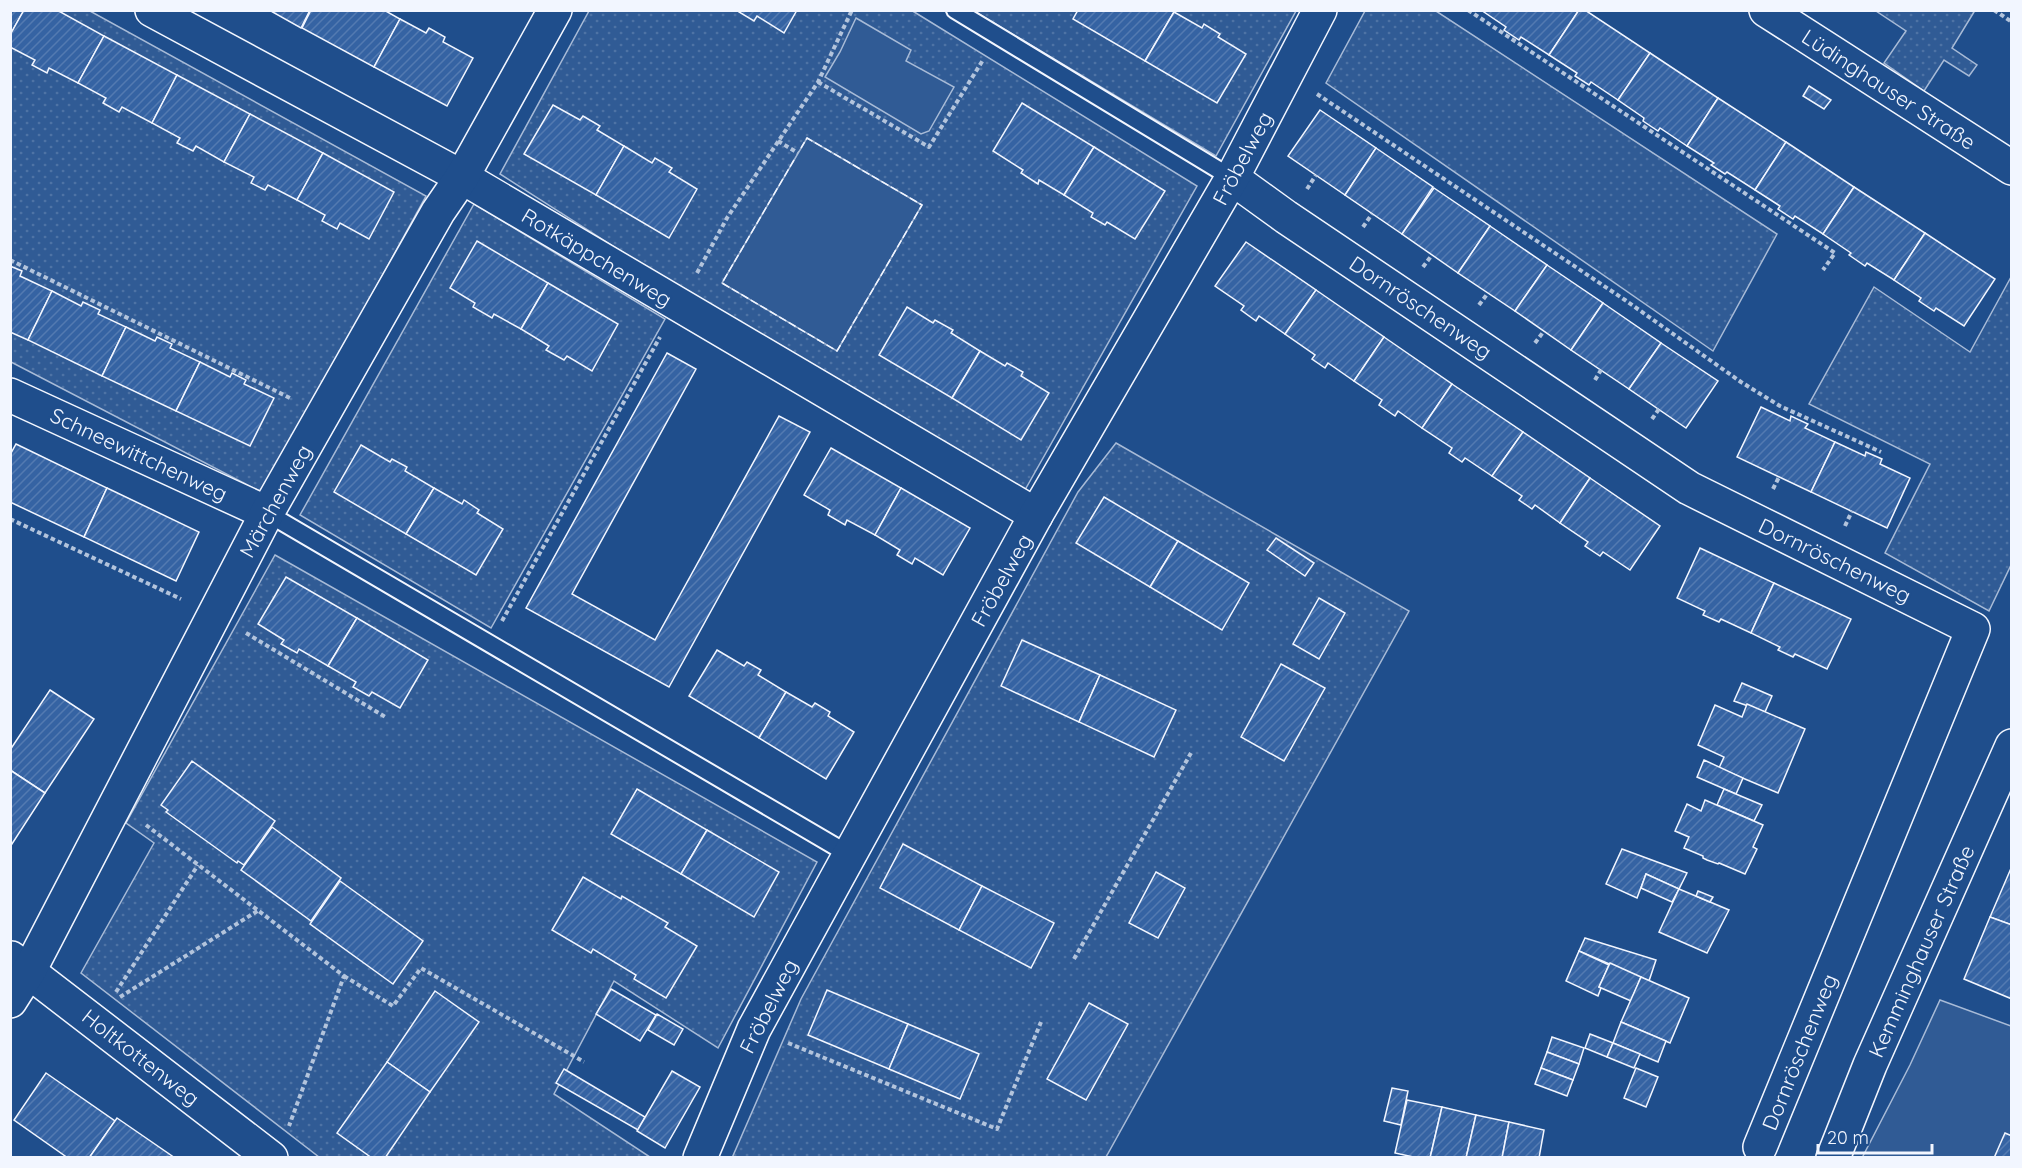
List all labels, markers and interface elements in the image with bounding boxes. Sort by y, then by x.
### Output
street label: Lüdinghauser Straße [1797,23,1981,155]
street label: Fröbelweg [1207,107,1277,209]
street label: Rotkäppchenweg [517,202,677,312]
street label: Dornröschenweg [1345,250,1497,364]
street label: Schneewittchenweg [46,402,232,506]
street label: Märchenweg [233,440,317,562]
street label: Dornröschenweg [1755,512,1915,608]
street label: Fröbelweg [965,529,1037,631]
street label: Kemminghauser Straße [1862,841,1980,1061]
street label: Fröbelweg [733,955,803,1057]
street label: Dornröschenweg [1756,970,1842,1134]
street label: Holtkottenweg [77,1003,205,1111]
scale bar [1818,1117,1932,1155]
text: 20 m [1827,1126,1869,1149]

